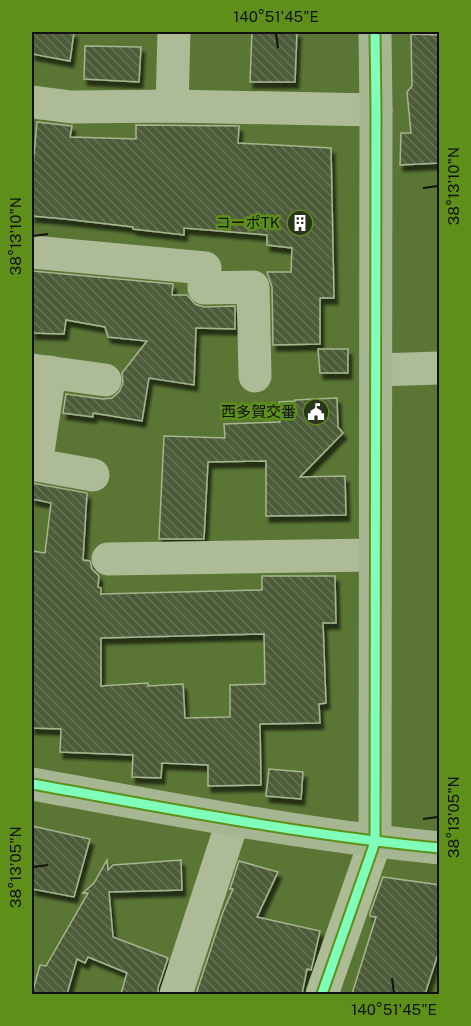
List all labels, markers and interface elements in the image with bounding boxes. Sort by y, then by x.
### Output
text: 140°51'45"E [233,8,319,25]
text: 38°13'10"N [445,147,462,225]
text: 38°13'10"N [7,197,24,275]
building icon: コーポTK [285,208,315,238]
place label: コーポTK [216,214,280,231]
public building icon: 西多賀交番 [301,397,331,427]
place label: 西多賀交番 [221,403,296,420]
text: 38°13'05"N [445,776,462,858]
text: 38°13'05"N [7,826,24,908]
text: 140°51'45"E [351,1001,437,1018]

